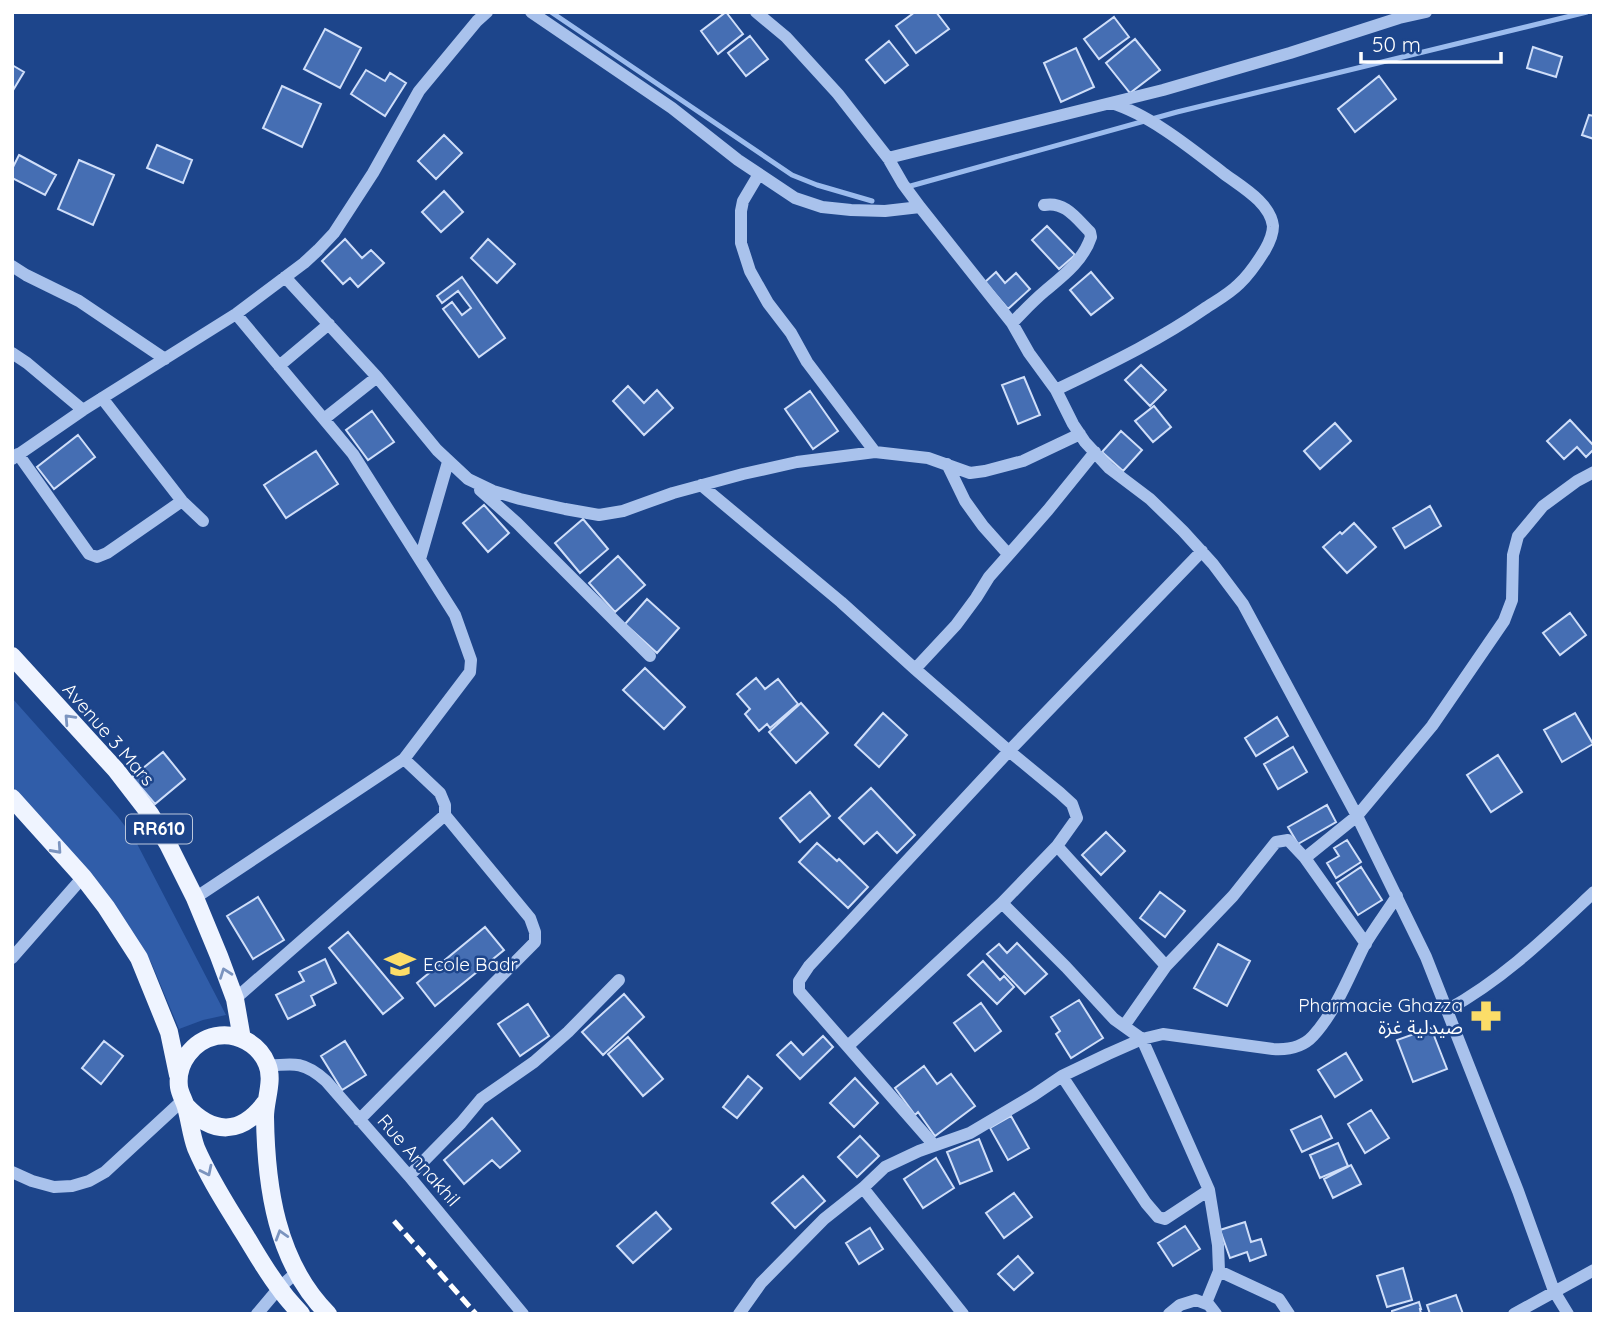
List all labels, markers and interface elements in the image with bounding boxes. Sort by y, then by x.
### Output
scale bar [1361,21,1501,65]
text: 50 m [1372,31,1421,57]
street label: Avenue 3 Mars [58,678,160,791]
one-way arrow [65,714,77,727]
road number: RR610 [126,814,192,844]
one-way arrow [49,841,62,854]
school or university icon: Ecole Badr [383,947,417,981]
place label: Ecole Badr [423,952,519,976]
one-way arrow [219,967,233,979]
place label: Pharmacie Ghazza صيدلية غزة [1298,993,1463,1039]
pharmacy icon: Pharmacie Ghazza صيدلية غزة [1469,999,1503,1033]
street label: Rue Annakhil [372,1109,466,1211]
one-way arrow [198,1164,212,1176]
one-way arrow [274,1229,289,1241]

